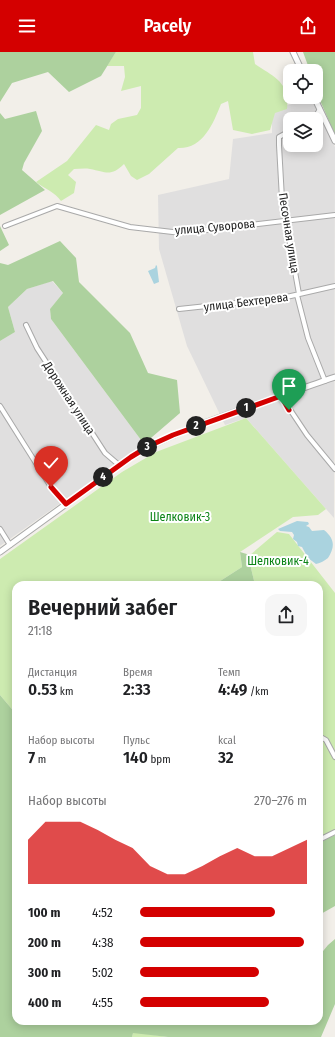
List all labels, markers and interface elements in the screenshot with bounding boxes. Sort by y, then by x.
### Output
icon: menu [16,15,38,37]
text: Pacely [144,15,191,37]
icon: share [297,15,319,37]
map controls [283,64,323,152]
button: locate [283,64,323,104]
button: layers [283,112,323,152]
street label: Песочная улица [276,192,302,274]
street label: улица Суворова [174,217,256,237]
street label: улица Бехтерева [203,290,289,314]
street label: Дорожная улица [40,358,98,437]
pin [272,369,306,410]
icon: arrive [278,375,300,397]
pin: 1 [236,398,256,418]
text: 1 [244,401,248,414]
pin: 2 [186,416,206,436]
text: 2 [193,419,199,432]
pin: 3 [137,437,157,457]
text: 3 [144,440,150,453]
pin [34,446,68,487]
icon: check [40,452,62,474]
pin: 4 [93,467,113,487]
text: 4 [100,470,106,483]
park label: Шелковик-3 [150,510,210,524]
park label: Шелковик-4 [247,554,309,568]
text: Вечерний забег [28,594,177,621]
button: share [265,594,307,636]
text: 21:18 [28,623,52,638]
text: Дистанция [28,666,77,679]
text: Время [123,666,152,679]
text: Темп [218,666,240,679]
text: 0.53 [28,679,57,700]
text: 2:33 [123,679,151,700]
text: 4:49 [218,679,247,700]
text: km [57,685,73,698]
text: /km [247,685,269,698]
text: Набор высоты [28,734,95,747]
text: Пульс [123,734,150,747]
text: kcal [218,734,236,747]
text: 7 [28,747,35,768]
text: 140 [123,747,148,768]
text: 32 [218,747,234,768]
text: m [35,753,46,766]
text: bpm [148,753,171,766]
text: Набор высоты [28,793,107,808]
text: 270–276 m [254,793,307,808]
text: 100 m [28,905,60,920]
text: 4:52 [92,905,113,920]
text: 200 m [28,935,61,950]
text: 4:38 [92,935,114,950]
text: 300 m [28,965,61,980]
text: 5:02 [92,965,113,980]
text: 400 m [28,995,62,1010]
text: 4:55 [92,995,113,1010]

